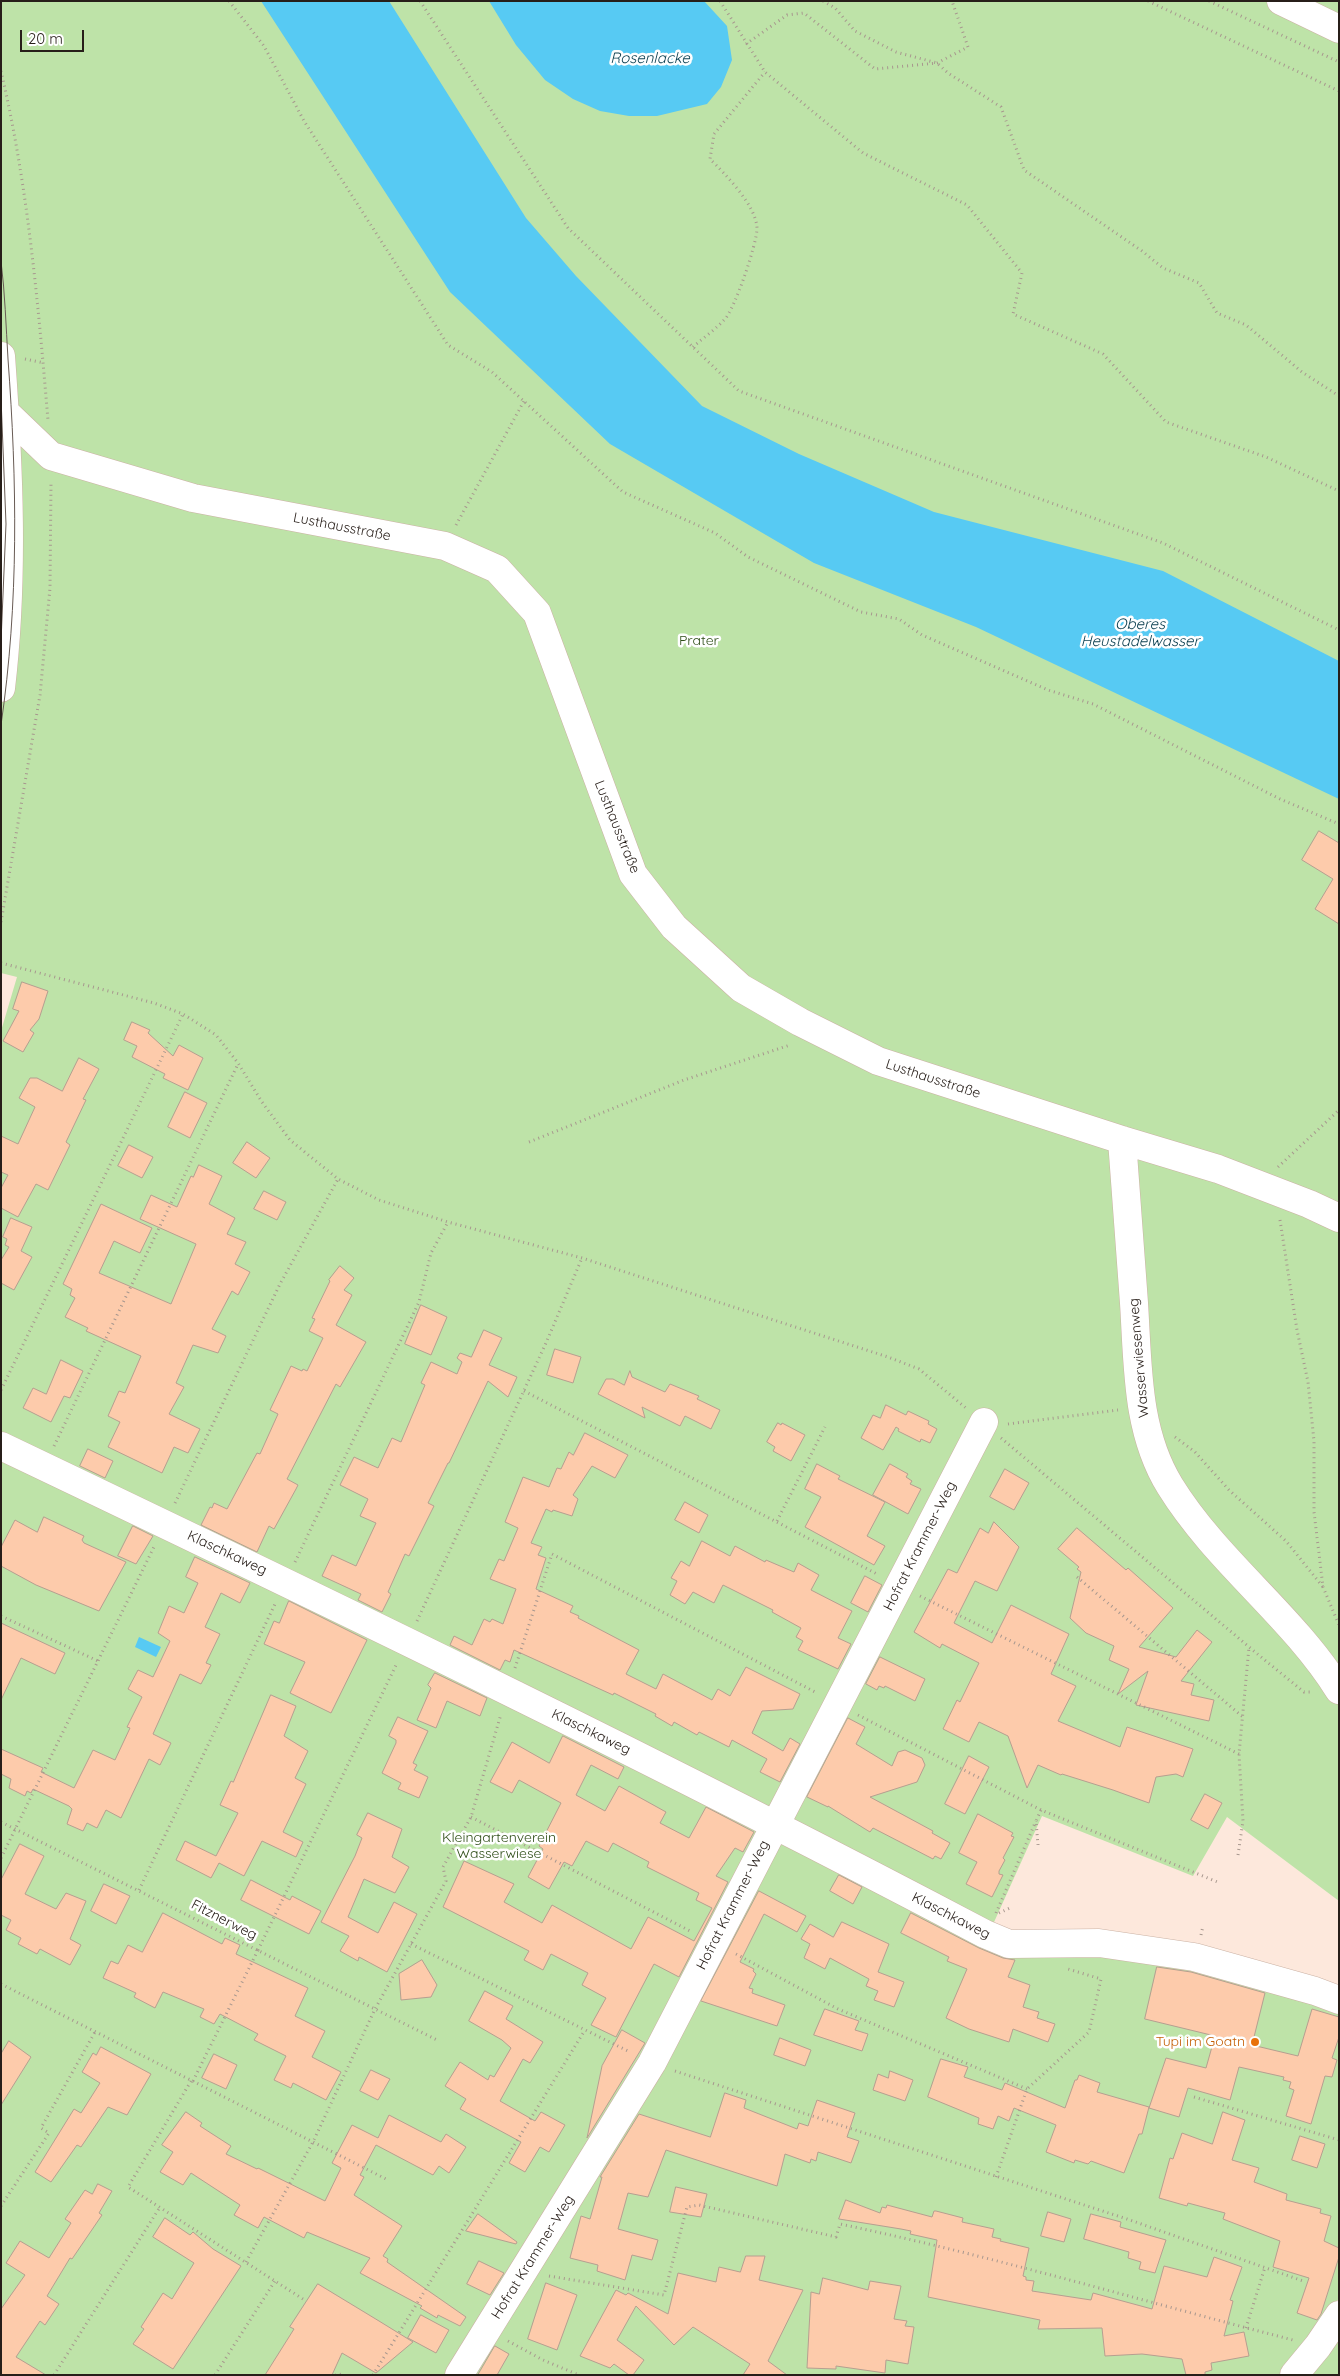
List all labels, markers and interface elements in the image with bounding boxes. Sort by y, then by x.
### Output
scale bar [22,20,86,52]
text: 20 m [28,29,63,48]
water label: Rosenlacke [610,49,690,67]
street label: Lusthausstraße [292,509,392,545]
water label: Oberes Heustadelwasser [1081,615,1199,650]
park label: Prater [679,633,719,649]
street label: Lusthausstraße [591,778,643,876]
street label: Lusthausstraße [883,1056,983,1102]
street label: Wasserwiesenweg [1125,1297,1153,1419]
street label: Hofrat Krammer-Weg [880,1478,960,1614]
street label: Klaschkaweg [185,1527,269,1579]
street label: Klaschkaweg [549,1706,633,1758]
park label: Kleingartenverein Wasserwiese [442,1830,556,1862]
street label: Hofrat Krammer-Weg [693,1837,773,1973]
street label: Klaschkaweg [909,1889,993,1943]
street label: Fitznerweg [188,1896,260,1944]
place label: Tupi im Goatn [1156,2034,1245,2050]
marker: Tupi im Goatn [1249,2036,1261,2048]
street label: Hofrat Krammer-Weg [488,2192,578,2322]

